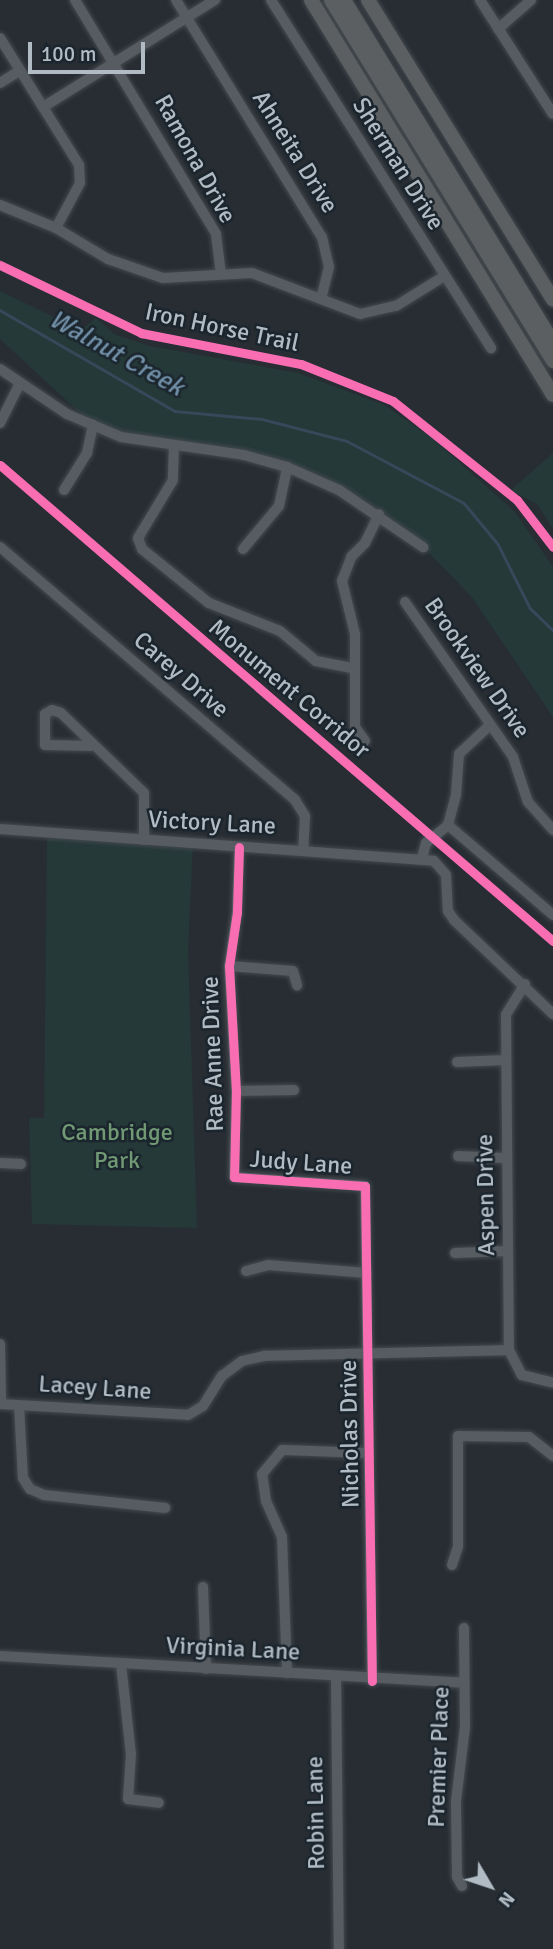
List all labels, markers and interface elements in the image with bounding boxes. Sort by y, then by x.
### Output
scale bar [32,28,149,72]
text: 100 m [41,41,96,67]
street label: Ahneita Drive [246,86,344,218]
street label: Ramona Drive [148,90,242,228]
street label: Sherman Drive [346,93,450,235]
street label: Iron Horse Trail [142,298,302,358]
water label: Walnut Creek [43,304,189,404]
street label: Brookview Drive [418,592,536,744]
street label: Monument Corridor [203,613,375,765]
street label: Carey Drive [127,626,235,724]
street label: Victory Lane [147,805,277,841]
street label: Rae Anne Drive [196,976,230,1132]
park label: Cambridge Park [61,1119,173,1175]
street label: Aspen Drive [471,1134,501,1256]
street label: Judy Lane [249,1145,353,1181]
street label: Nicholas Drive [334,1360,366,1508]
street label: Lacey Lane [37,1370,153,1406]
street label: Virginia Lane [165,1631,301,1667]
street label: Premier Place [422,1686,456,1828]
street label: Robin Lane [301,1756,331,1870]
north arrow [455,1851,525,1921]
text: N [493,1887,520,1912]

